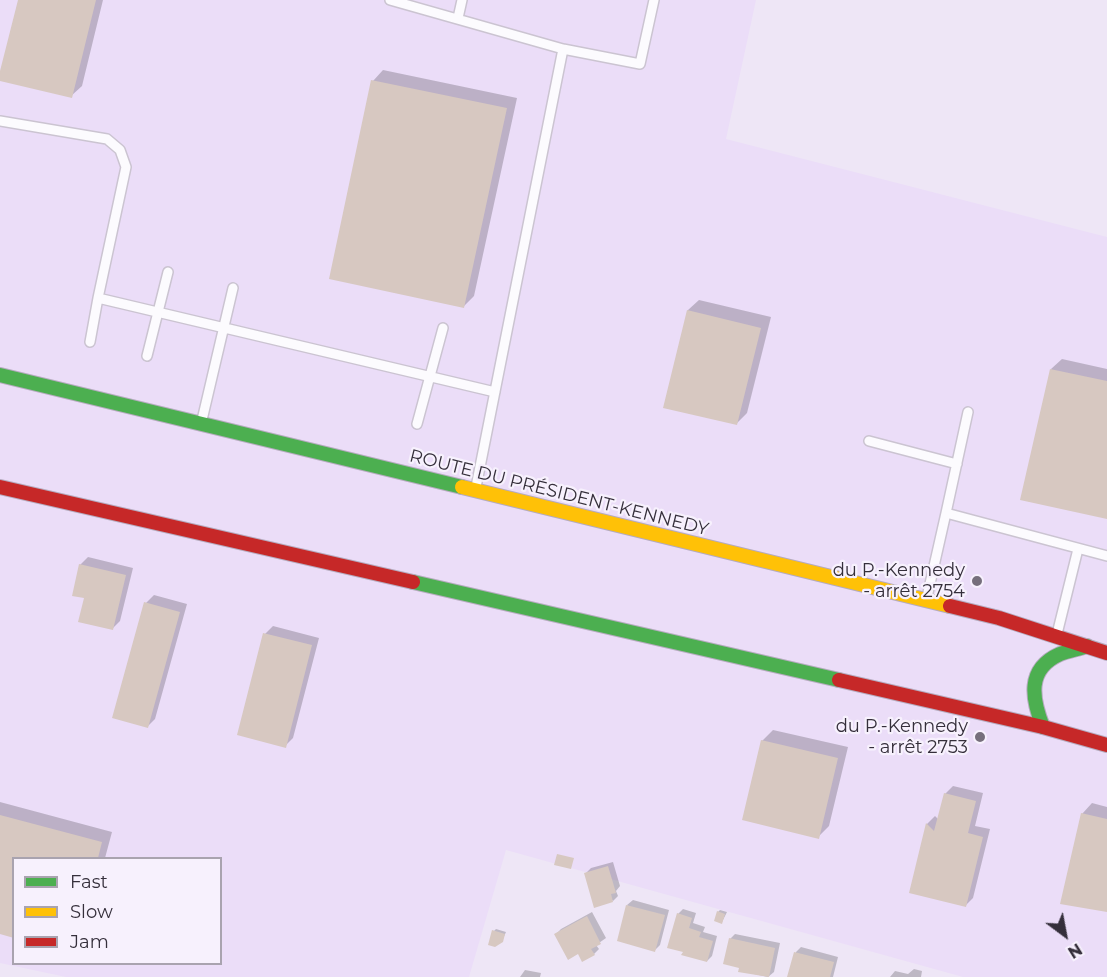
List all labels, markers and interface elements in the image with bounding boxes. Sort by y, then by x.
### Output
street label: ROUTE DU PRÉSIDENT-KENNEDY [407,445,711,541]
place label: du P.-Kennedy - arrêt 2754 [833,560,965,602]
marker: du P.-Kennedy - arrêt 2754 [970,574,984,588]
place label: du P.-Kennedy - arrêt 2753 [836,716,968,758]
marker: du P.-Kennedy - arrêt 2753 [973,730,987,744]
legend [12,857,222,965]
text: Fast [70,871,108,893]
text: Slow [70,901,113,923]
north arrow [1035,905,1095,965]
text: Jam [70,931,109,953]
text: N [1064,939,1085,962]

